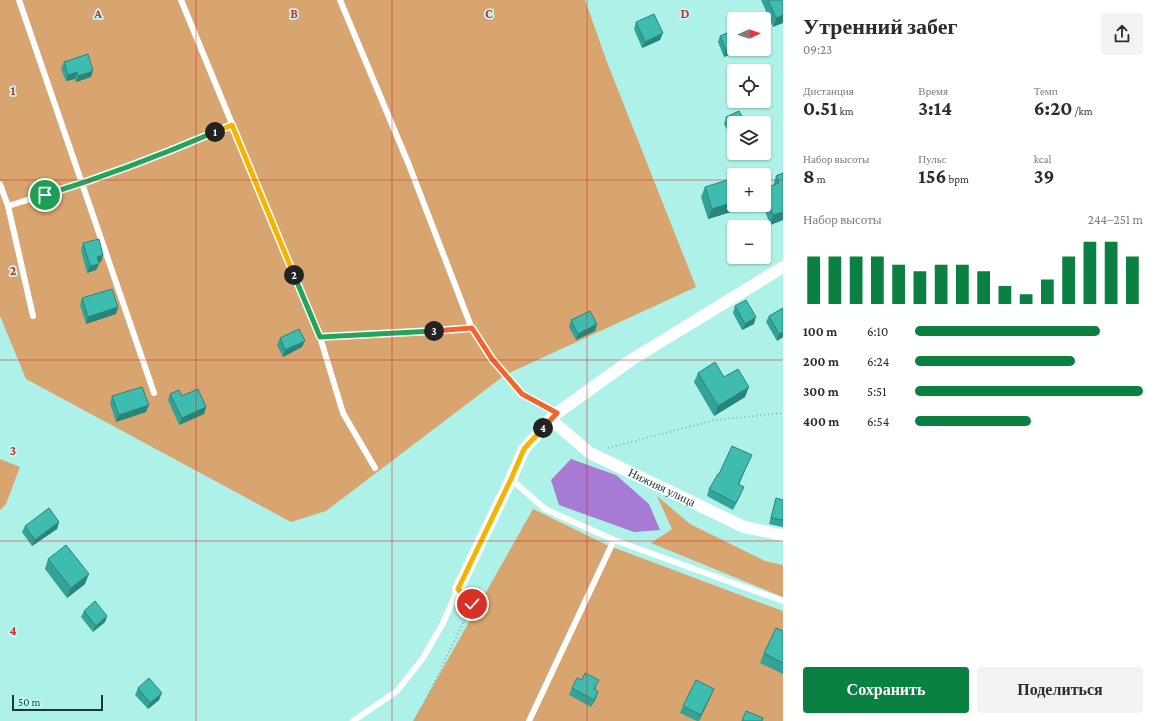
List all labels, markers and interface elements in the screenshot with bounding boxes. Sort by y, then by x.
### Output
text: A [93,6,102,21]
text: B [290,6,298,21]
text: C [485,6,493,21]
text: D [681,6,690,21]
north arrow [727,12,771,56]
map controls [727,12,771,264]
button: share [1101,13,1143,55]
text: Утренний забег [803,14,957,39]
text: 09:23 [803,42,832,57]
button: locate [727,64,771,108]
text: 1 [11,83,16,98]
text: Дистанция [803,85,854,97]
text: Время [918,85,948,97]
text: Темп [1034,85,1058,97]
text: 0.51 [803,97,837,119]
text: 3:14 [918,97,952,119]
text: 6:20 [1034,97,1072,119]
text: km [837,105,854,117]
text: /km [1072,105,1093,117]
button: layers [727,116,771,160]
pin: 1 [205,122,225,142]
text: 1 [213,126,217,138]
text: Набор высоты [803,153,870,165]
text: Пульс [918,153,947,165]
text: kcal [1034,153,1051,165]
text: 8 [803,165,815,187]
text: 156 [918,165,947,187]
text: 39 [1034,165,1054,187]
button: + [727,168,771,212]
text: m [815,173,826,185]
text: bpm [947,173,969,185]
pin [28,178,62,212]
icon: arrive [34,184,56,206]
text: Набор высоты [803,212,882,227]
text: 244–251 m [1088,212,1143,227]
button: − [727,220,771,264]
text: 2 [10,263,17,278]
pin: 2 [284,265,304,285]
text: 2 [291,269,297,281]
pin: 3 [424,321,444,341]
text: 100 m [803,324,837,339]
text: 6:10 [867,324,888,339]
text: 3 [431,325,437,337]
text: 200 m [803,354,839,369]
text: 6:24 [867,354,889,369]
text: 300 m [803,384,839,399]
text: 5:51 [867,384,887,399]
text: 400 m [803,414,839,429]
text: 6:54 [867,414,889,429]
pin: 4 [533,418,553,438]
text: 4 [540,422,546,434]
text: 3 [10,443,16,458]
street label: Нижняя улица [626,465,698,510]
pin [455,587,489,621]
icon: check [461,593,483,615]
text: 4 [9,623,17,638]
button: Сохранить [803,667,969,713]
button: Поделиться [977,667,1143,713]
scale bar [12,693,103,712]
text: 50 m [18,696,40,708]

